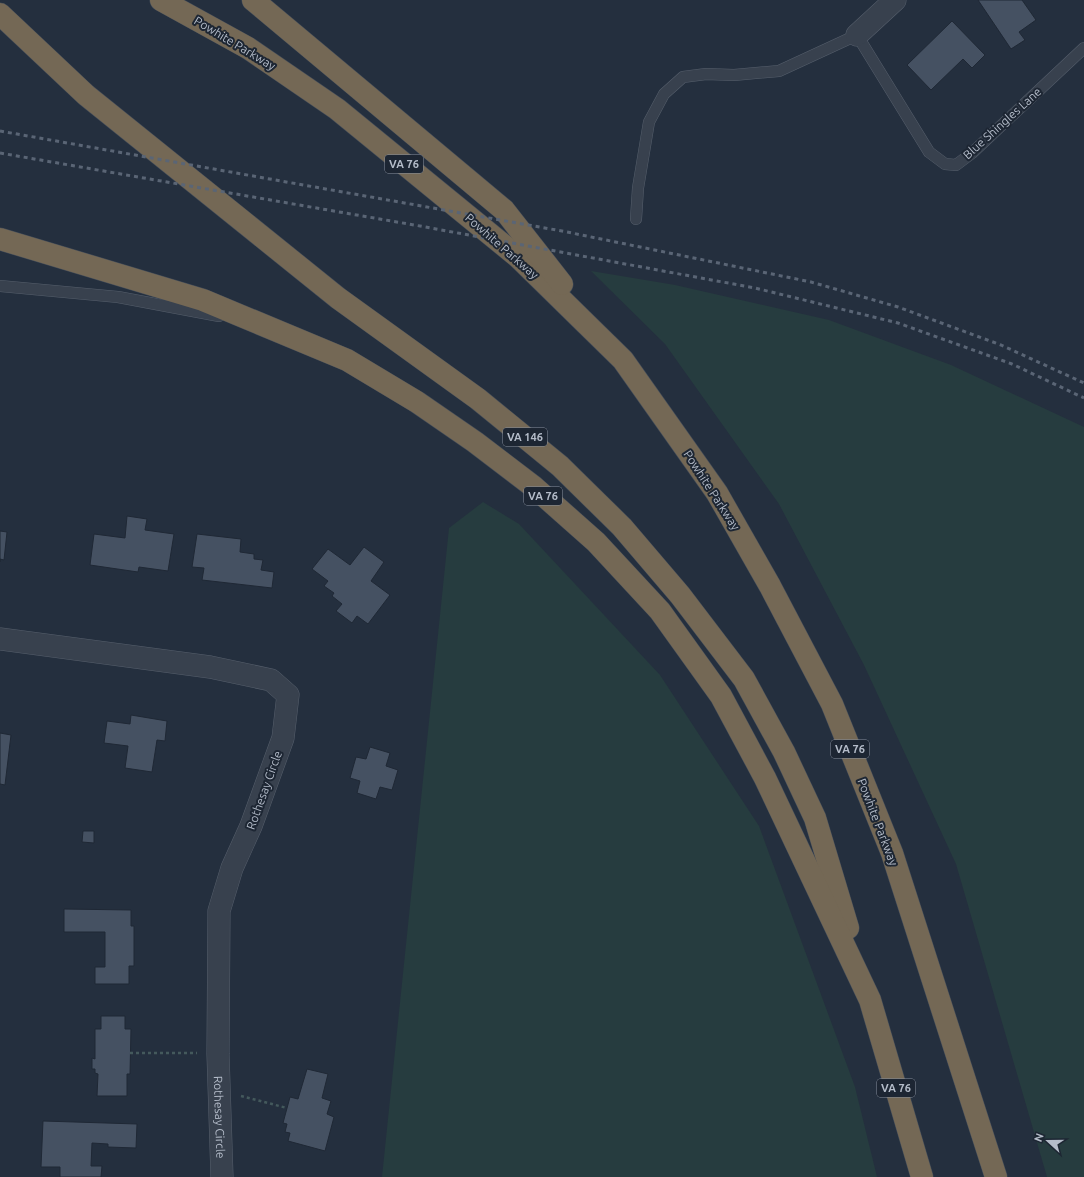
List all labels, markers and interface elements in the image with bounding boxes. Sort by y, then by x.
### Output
street label: Powhite Parkway [192,14,278,72]
street label: Blue Shingles Lane [960,85,1044,161]
road number: VA 76 [385,155,423,173]
street label: Powhite Parkway [463,211,541,281]
road number: VA 146 [503,428,547,446]
street label: Powhite Parkway [681,448,743,532]
road number: VA 76 [524,487,562,505]
road number: VA 76 [831,740,869,758]
street label: Rothesay Circle [244,749,284,831]
street label: Powhite Parkway [855,777,901,868]
street label: Rothesay Circle [212,1076,228,1159]
road number: VA 76 [877,1079,915,1097]
north arrow [1028,1121,1068,1161]
text: N [1032,1131,1046,1143]

